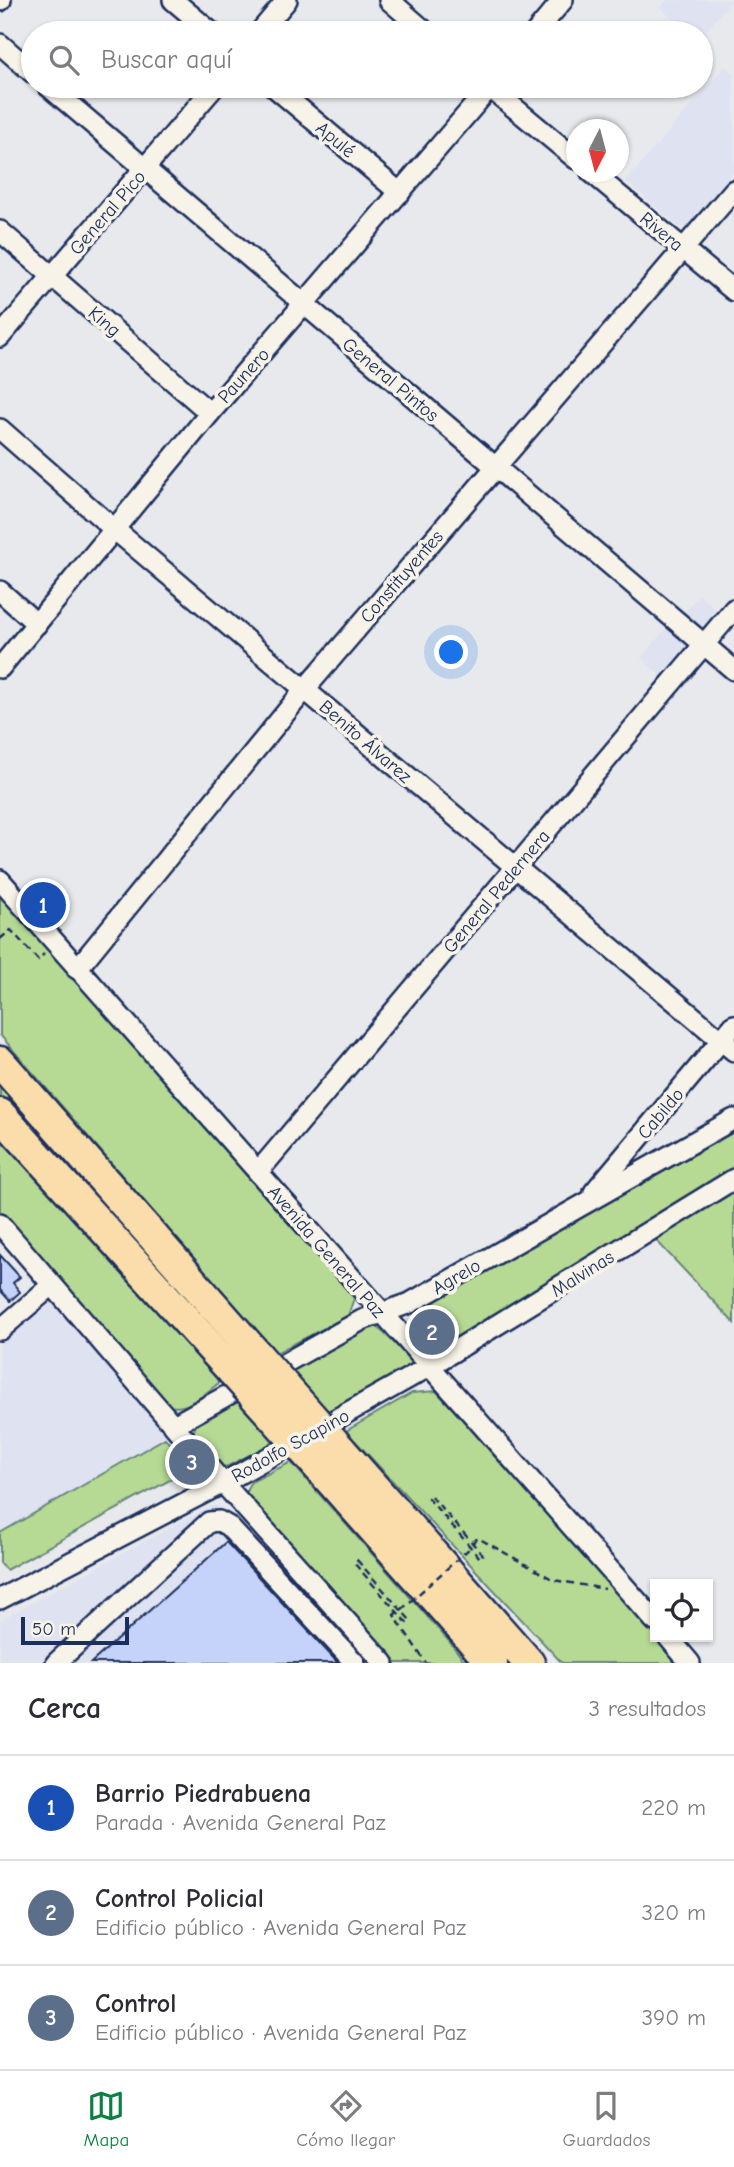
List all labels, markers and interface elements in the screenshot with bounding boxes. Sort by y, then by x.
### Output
search box [21,21,713,98]
icon: search [45,41,83,79]
text: Buscar aquí [101,45,232,75]
street label: Apulé [311,117,359,163]
north arrow [566,119,629,182]
street label: General Pico [65,166,150,259]
street label: Rivera [635,207,687,256]
street label: King [84,302,125,342]
street label: General Pintos [338,333,443,426]
street label: Paunero [213,344,274,408]
street label: Constituyentes [356,526,448,627]
your location [434,635,468,669]
street label: Benito Álvarez [315,696,416,788]
street label: General Pedernera [439,826,555,958]
pin: 1 [20,879,66,931]
street label: Cabildo [633,1084,689,1144]
street label: Avenida General Paz [263,1181,390,1322]
street label: Malvinas [547,1246,618,1302]
street label: Agrelo [428,1254,485,1299]
pin: 2 [409,1306,455,1358]
street label: Rodolfo Scapino [228,1404,353,1487]
pin: 3 [169,1436,215,1488]
map controls [650,1579,713,1642]
button: locate [650,1579,713,1642]
scale bar [21,1614,130,1646]
text: 50 m [32,1618,76,1640]
text: Cerca [28,1691,101,1726]
text: 3 resultados [589,1695,706,1722]
text: Barrio Piedrabuena [95,1779,311,1809]
text: 1 [46,1794,56,1821]
text: 220 m [641,1794,706,1821]
text: Parada · Avenida General Paz [95,1809,386,1836]
text: Control Policial [95,1884,264,1914]
text: 2 [45,1899,57,1926]
text: 320 m [642,1899,706,1926]
text: Edificio público · Avenida General Paz [95,1914,466,1941]
text: Control [95,1989,176,2019]
text: 3 [45,2004,57,2031]
text: 390 m [641,2004,706,2031]
text: Edificio público · Avenida General Paz [95,2019,466,2046]
tab: Mapa [84,2087,129,2151]
tab: Cómo llegar [296,2087,395,2151]
tab: Guardados [563,2087,650,2151]

